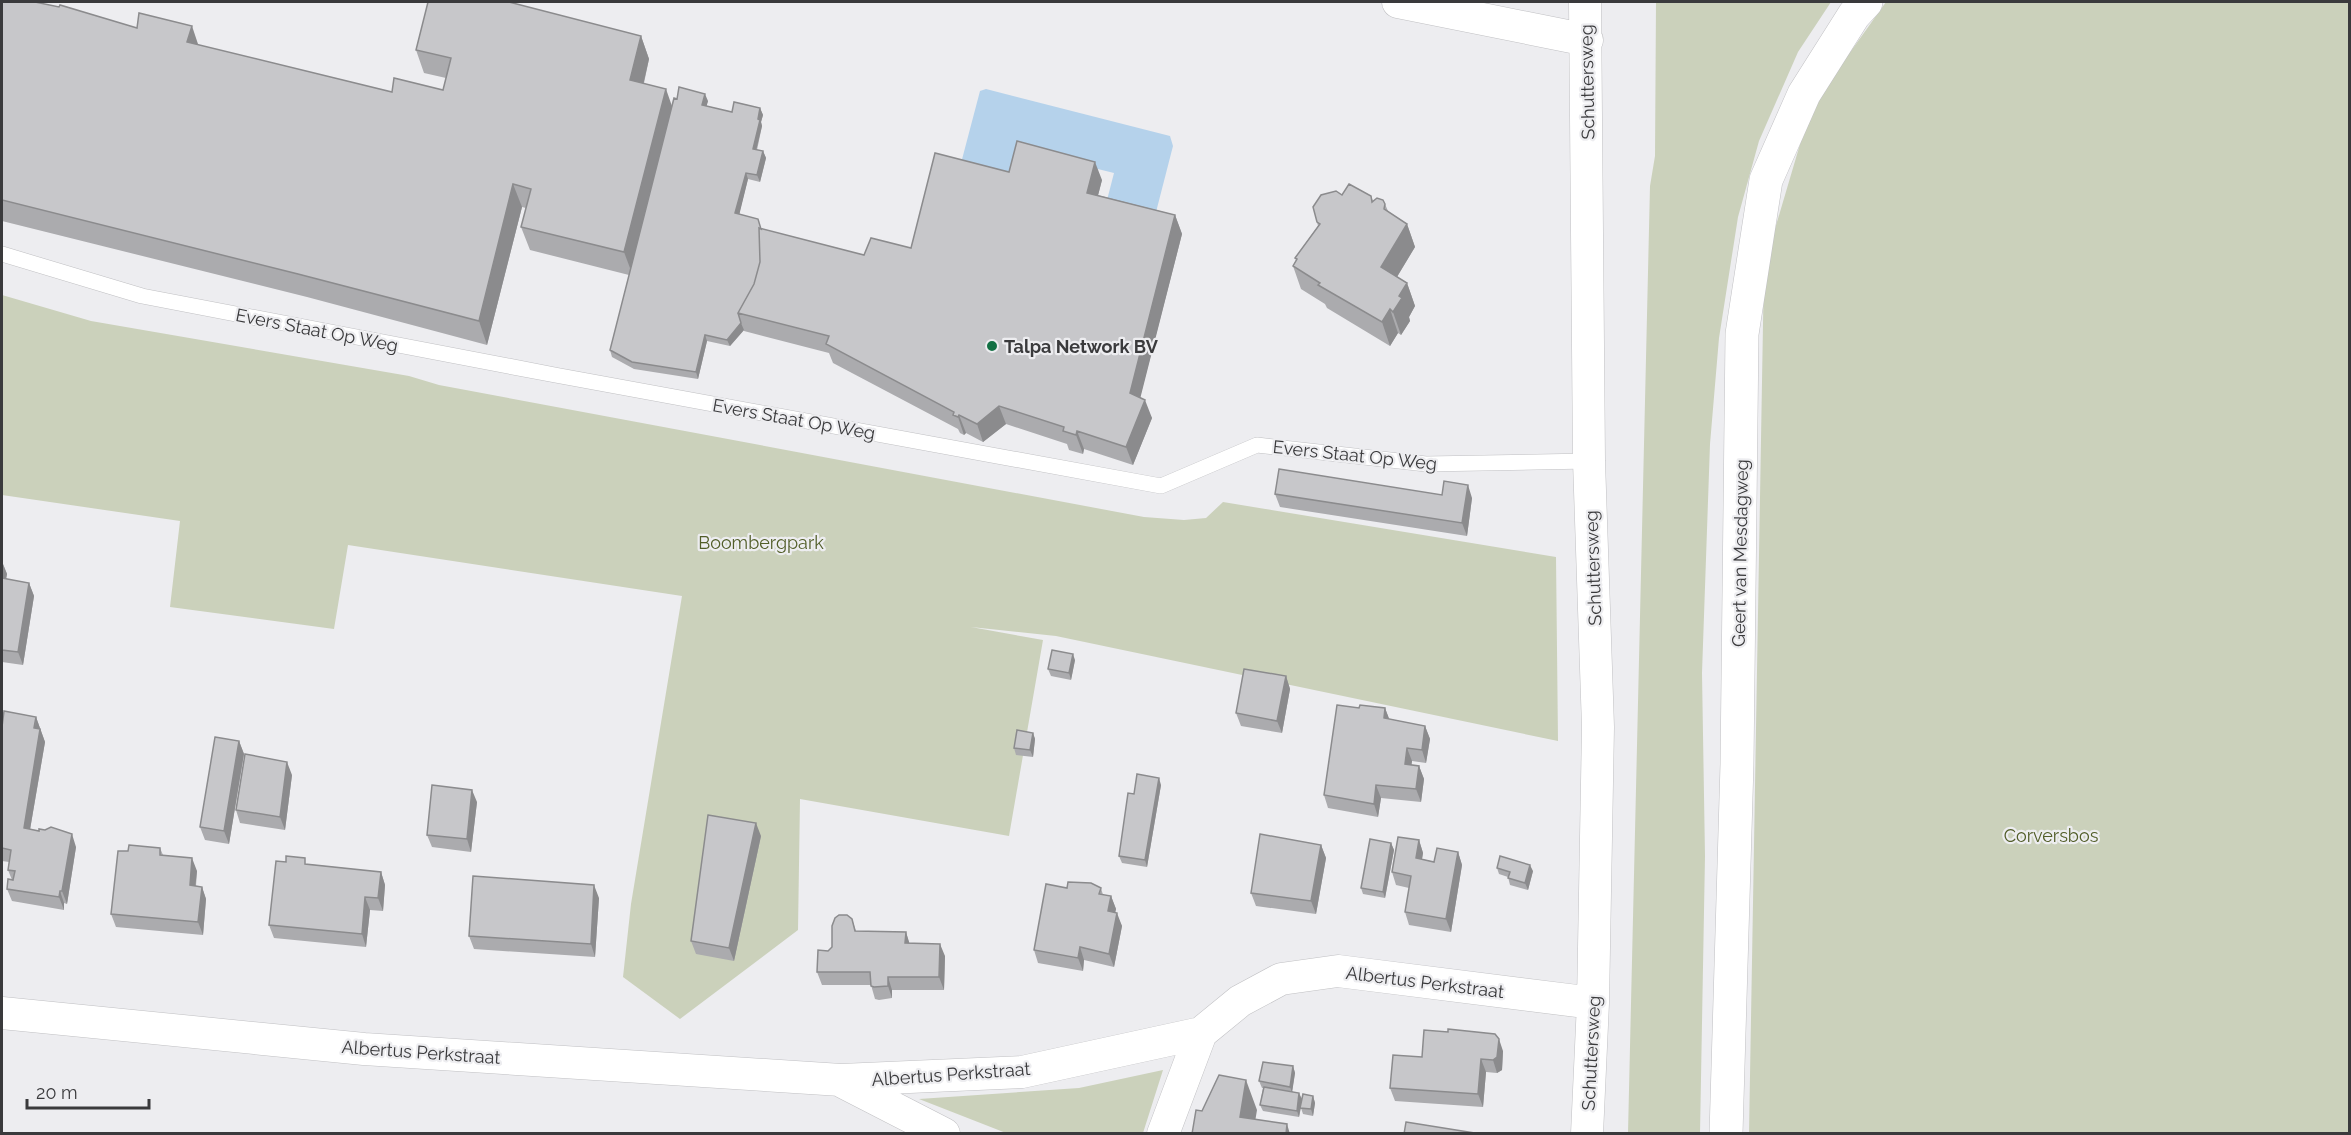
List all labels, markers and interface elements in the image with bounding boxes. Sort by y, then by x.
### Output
street label: Schuttersweg [1575,24,1599,140]
street label: Evers Staat Op Weg [234,304,400,356]
place label: Talpa Network BV [1004,336,1159,357]
marker: Talpa Network BV [985,339,999,353]
street label: Evers Staat Op Weg [711,394,877,444]
street label: Evers Staat Op Weg [1272,436,1438,474]
street label: Geert van Mesdagweg [1728,459,1752,647]
street label: Schuttersweg [1580,510,1606,626]
park label: Boombergpark [698,532,824,553]
park label: Corversbos [2004,825,2099,846]
street label: Albertus Perkstraat [1345,962,1505,1002]
street label: Schuttersweg [1577,995,1605,1111]
street label: Albertus Perkstraat [341,1036,501,1068]
street label: Albertus Perkstraat [871,1058,1031,1090]
scale bar [27,1072,148,1110]
text: 20 m [36,1082,78,1103]

